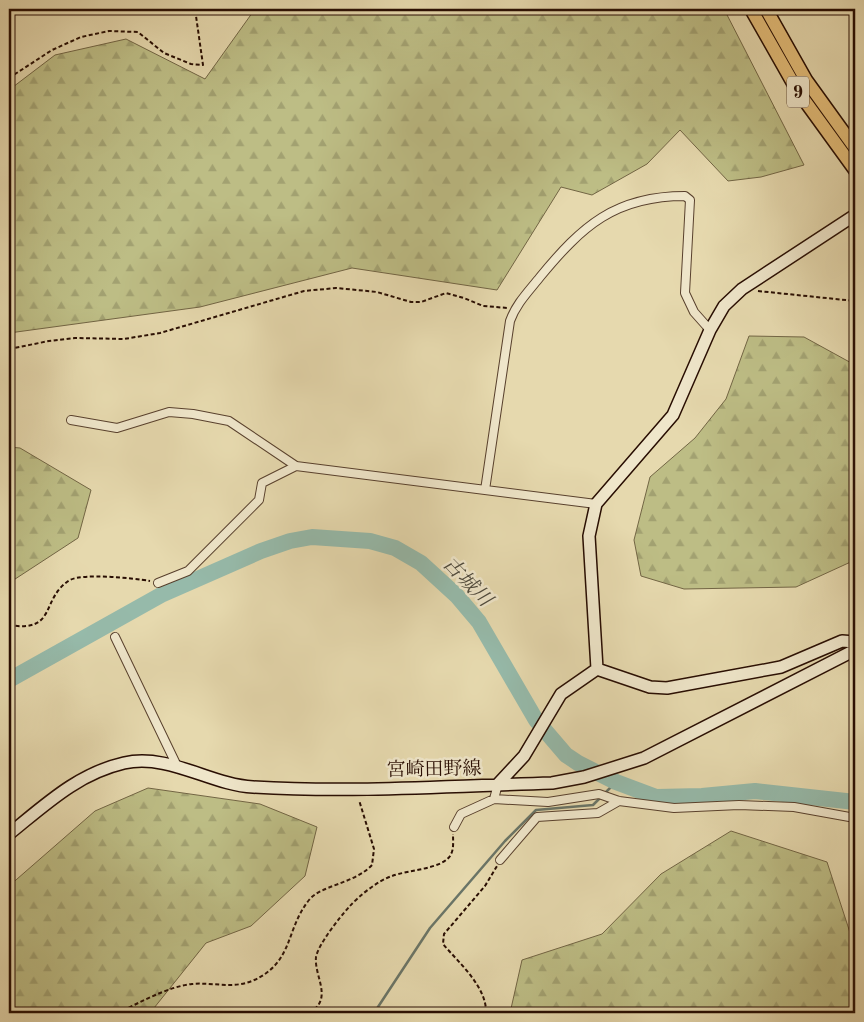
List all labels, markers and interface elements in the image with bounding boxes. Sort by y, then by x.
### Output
road number: 9 [787,76,809,108]
water label: 古城川 [439,552,497,612]
street label: 宮崎田野線 [386,758,482,781]

